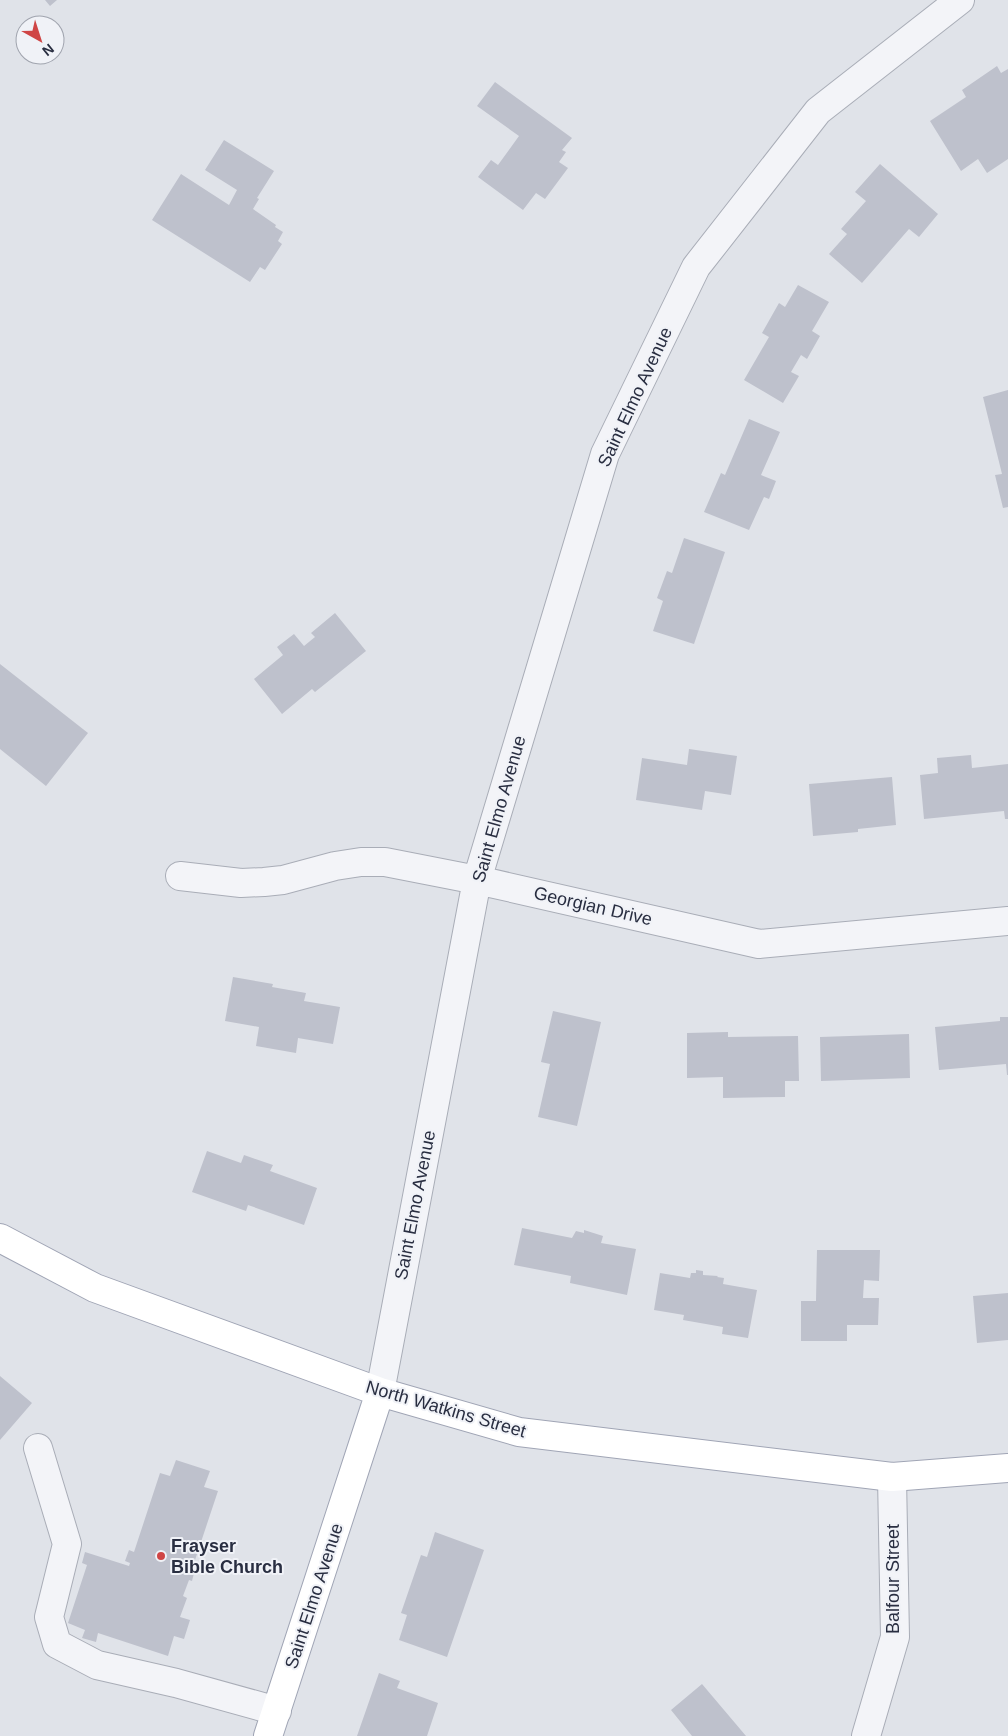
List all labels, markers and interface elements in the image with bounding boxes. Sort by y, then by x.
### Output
north arrow [15,15,65,65]
text: N [39,41,57,60]
street label: Saint Elmo Avenue [594,324,676,470]
street label: Saint Elmo Avenue [468,733,530,885]
street label: Georgian Drive [532,883,654,929]
street label: Saint Elmo Avenue [391,1129,439,1281]
street label: North Watkins Street [364,1377,528,1441]
street label: Saint Elmo Avenue [281,1521,347,1671]
street label: Balfour Street [883,1524,903,1634]
place label: Frayser Bible Church [171,1536,283,1577]
marker: Frayser Bible Church [155,1550,167,1562]

